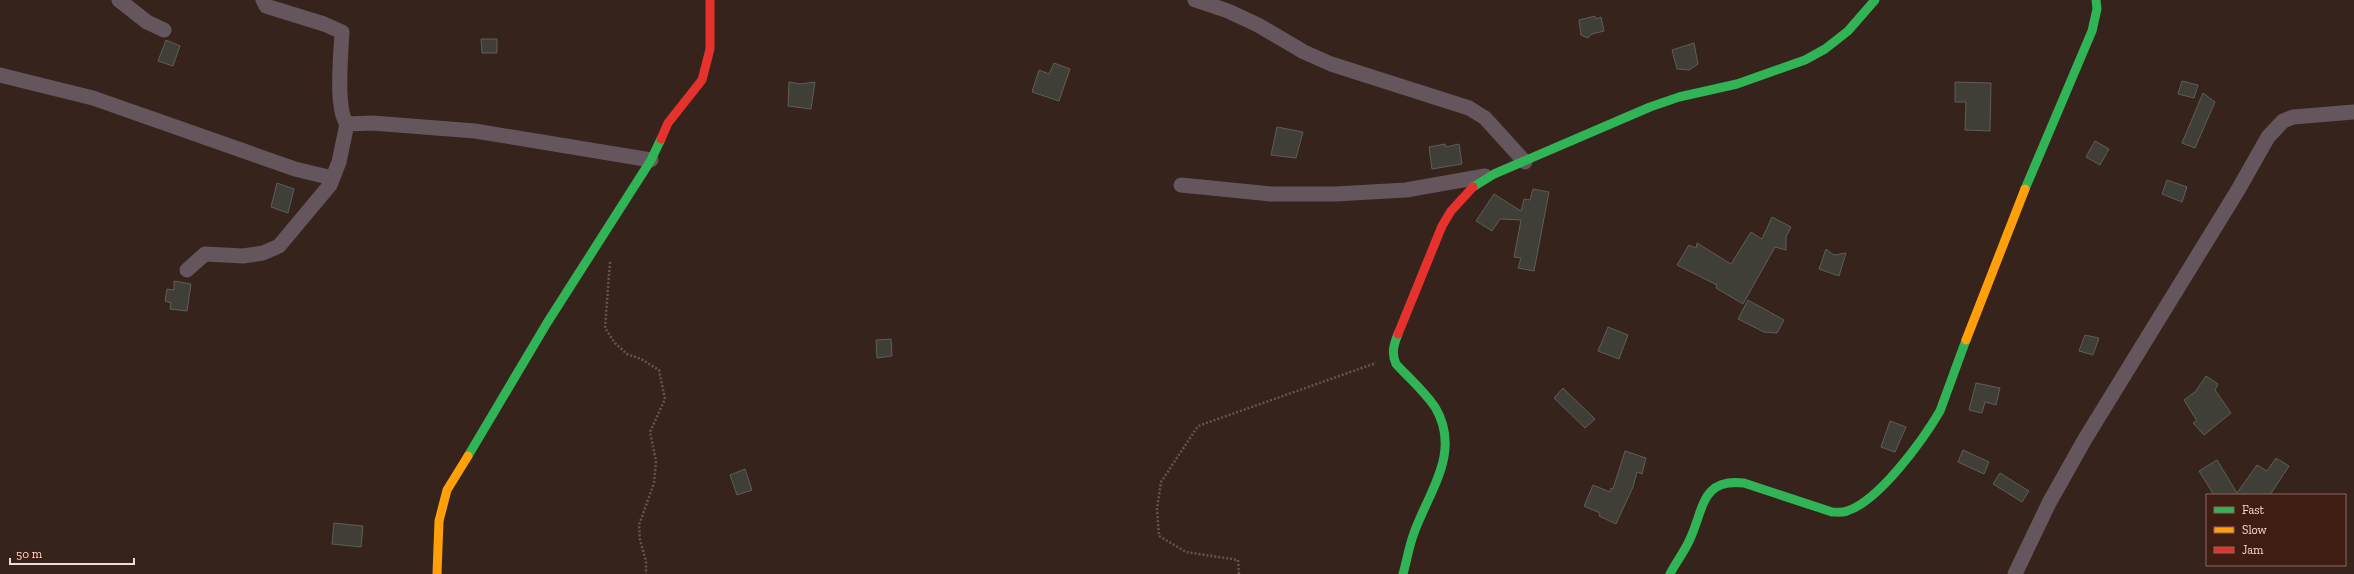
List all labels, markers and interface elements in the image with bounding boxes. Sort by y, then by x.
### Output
legend [2206,494,2346,566]
text: Fast [2242,503,2265,517]
text: Slow [2242,523,2268,537]
scale bar [10,540,134,566]
text: Jam [2242,543,2264,557]
text: 50 m [16,547,43,561]

